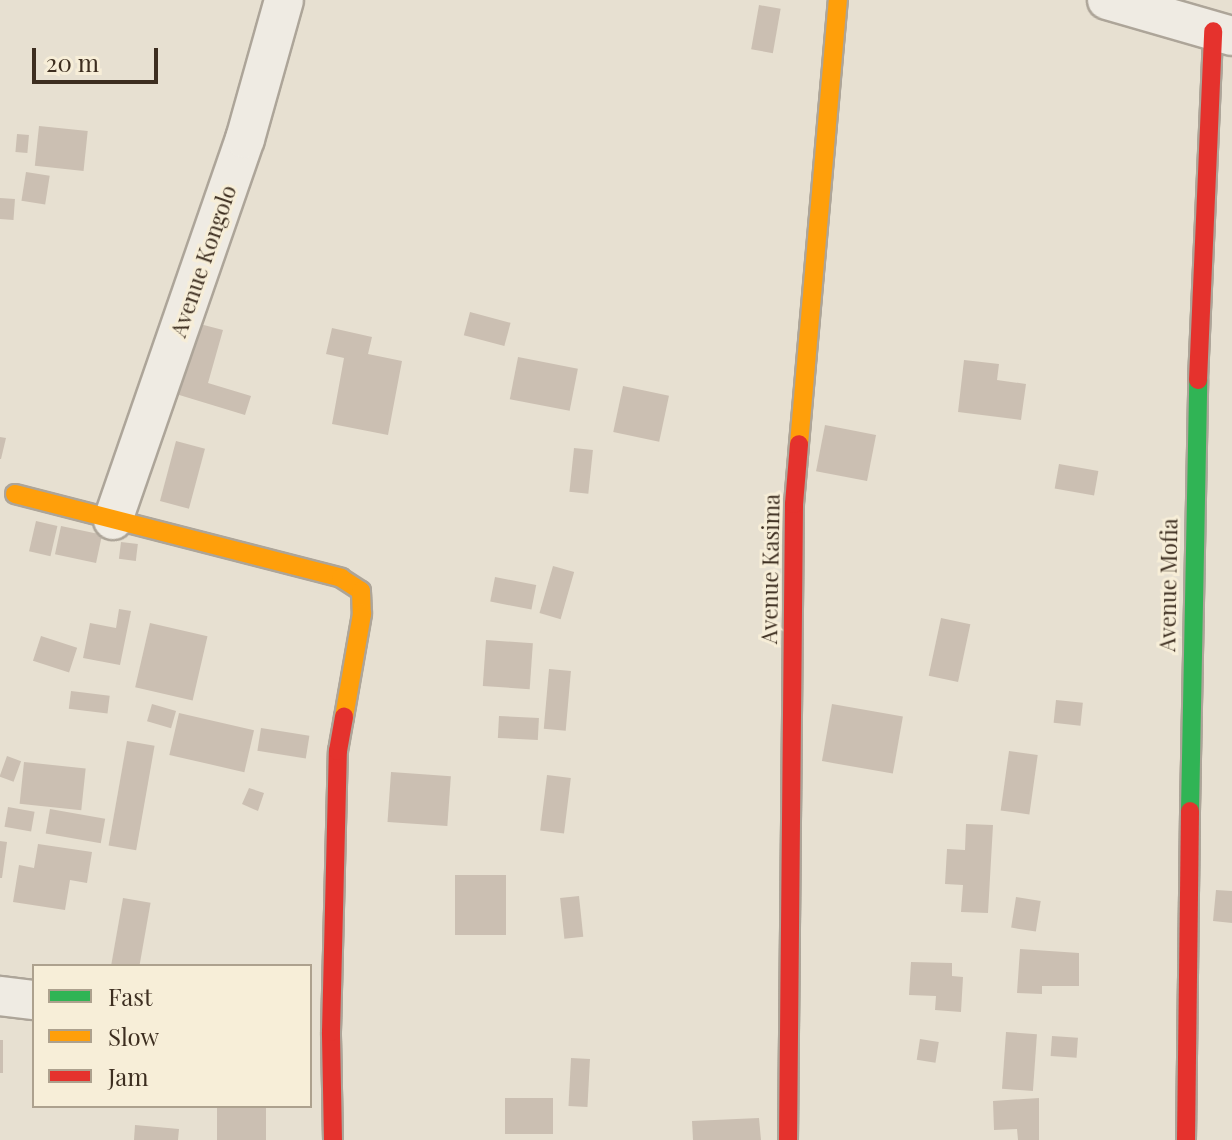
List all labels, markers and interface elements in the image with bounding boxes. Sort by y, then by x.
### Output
scale bar [36,32,162,82]
text: 20 m [46,46,99,78]
street label: Avenue Kongolo [165,182,241,340]
street label: Avenue Kasima [755,494,785,644]
street label: Avenue Mofia [1154,518,1182,652]
legend [32,964,312,1108]
text: Fast [108,980,153,1012]
text: Slow [108,1020,159,1052]
text: Jam [108,1060,149,1092]

